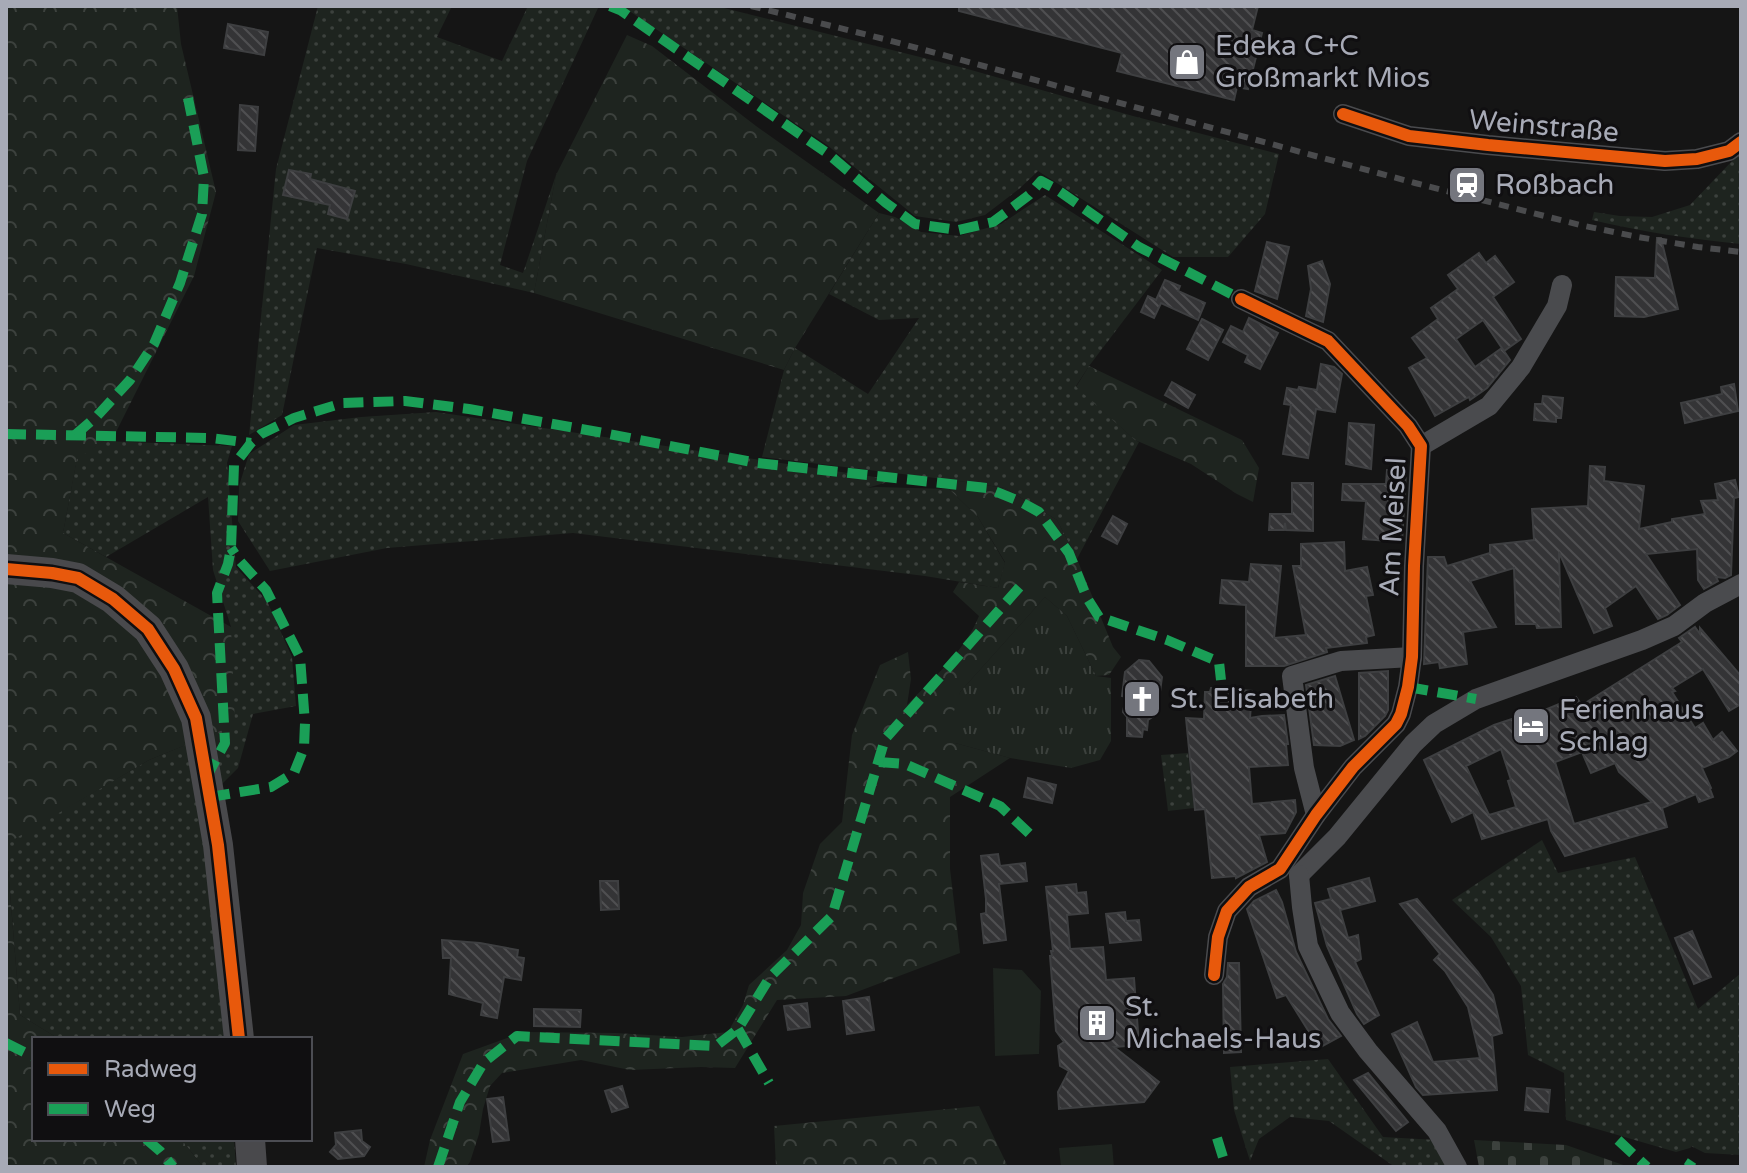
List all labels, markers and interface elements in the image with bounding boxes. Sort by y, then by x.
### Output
place label: Edeka C+C Großmarkt Mios [1215,29,1430,95]
shop icon: Edeka C+C Großmarkt Mios [1166,41,1208,83]
street label: Weinstraße [1468,103,1620,149]
station icon: Roßbach [1446,164,1488,206]
place label: Roßbach [1495,168,1614,202]
street label: Am Meisel [1372,456,1414,598]
church icon: St. Elisabeth [1121,678,1163,720]
place label: St. Elisabeth [1170,682,1334,716]
place label: Ferienhaus Schlag [1559,693,1705,759]
hotel icon: Ferienhaus Schlag [1510,705,1552,747]
place label: St. Michaels-Haus [1125,990,1321,1056]
building icon: St. Michaels-Haus [1076,1002,1118,1044]
legend [32,1037,312,1141]
text: Radweg [104,1055,197,1084]
text: Weg [104,1095,156,1124]

